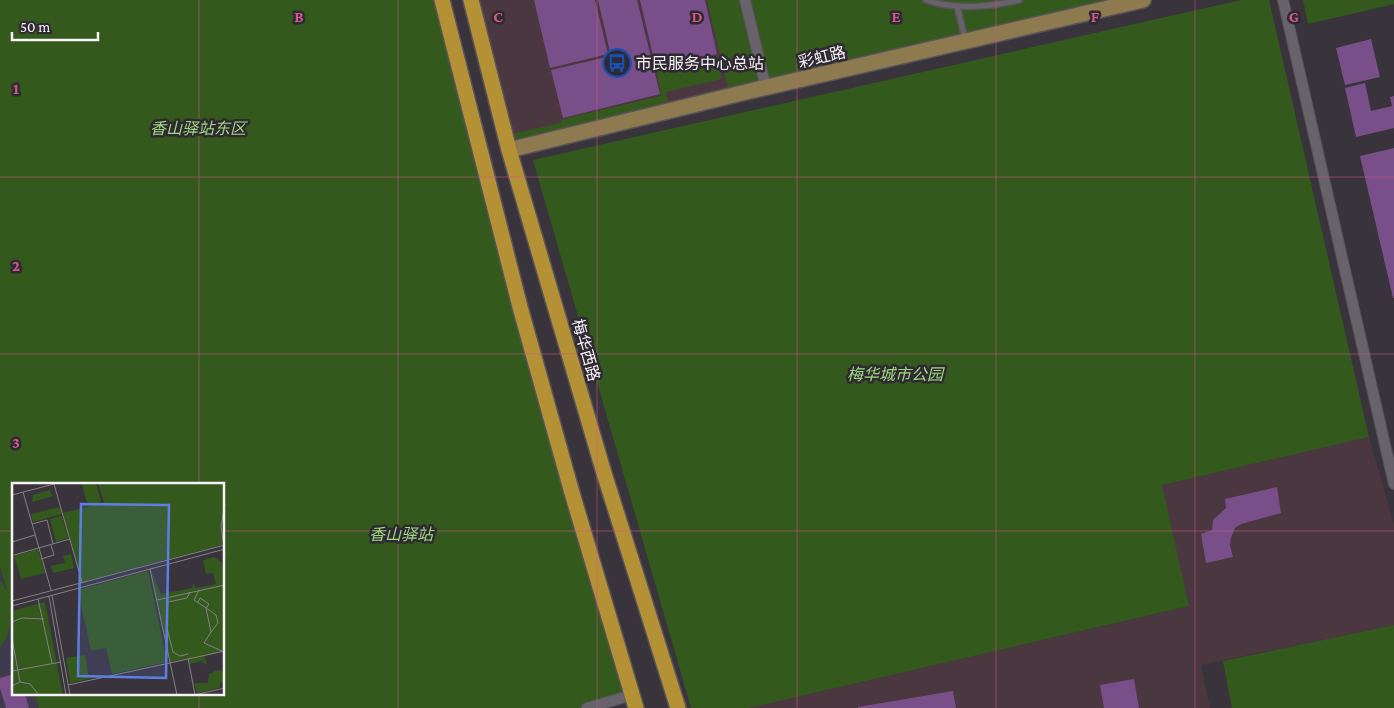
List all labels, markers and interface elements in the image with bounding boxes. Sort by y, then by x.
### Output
text: B [294,8,304,25]
text: C [493,8,503,25]
text: D [691,8,703,25]
text: E [891,8,901,25]
text: F [1091,8,1100,25]
text: G [1289,8,1299,25]
scale bar [12,10,99,42]
text: 50 m [20,19,50,35]
street label: 彩虹路 [797,43,847,71]
bus stop icon: 市民服务中心总站 [602,48,632,78]
place label: 市民服务中心总站 [636,55,764,72]
text: 1 [13,80,19,97]
park label: 香山驿站东区 [150,120,248,137]
text: 2 [12,257,20,274]
street label: 梅华西路 [569,317,603,383]
park label: 梅华城市公园 [847,366,945,383]
text: 3 [12,434,20,451]
inset map [12,483,225,696]
park label: 香山驿站 [369,526,435,543]

